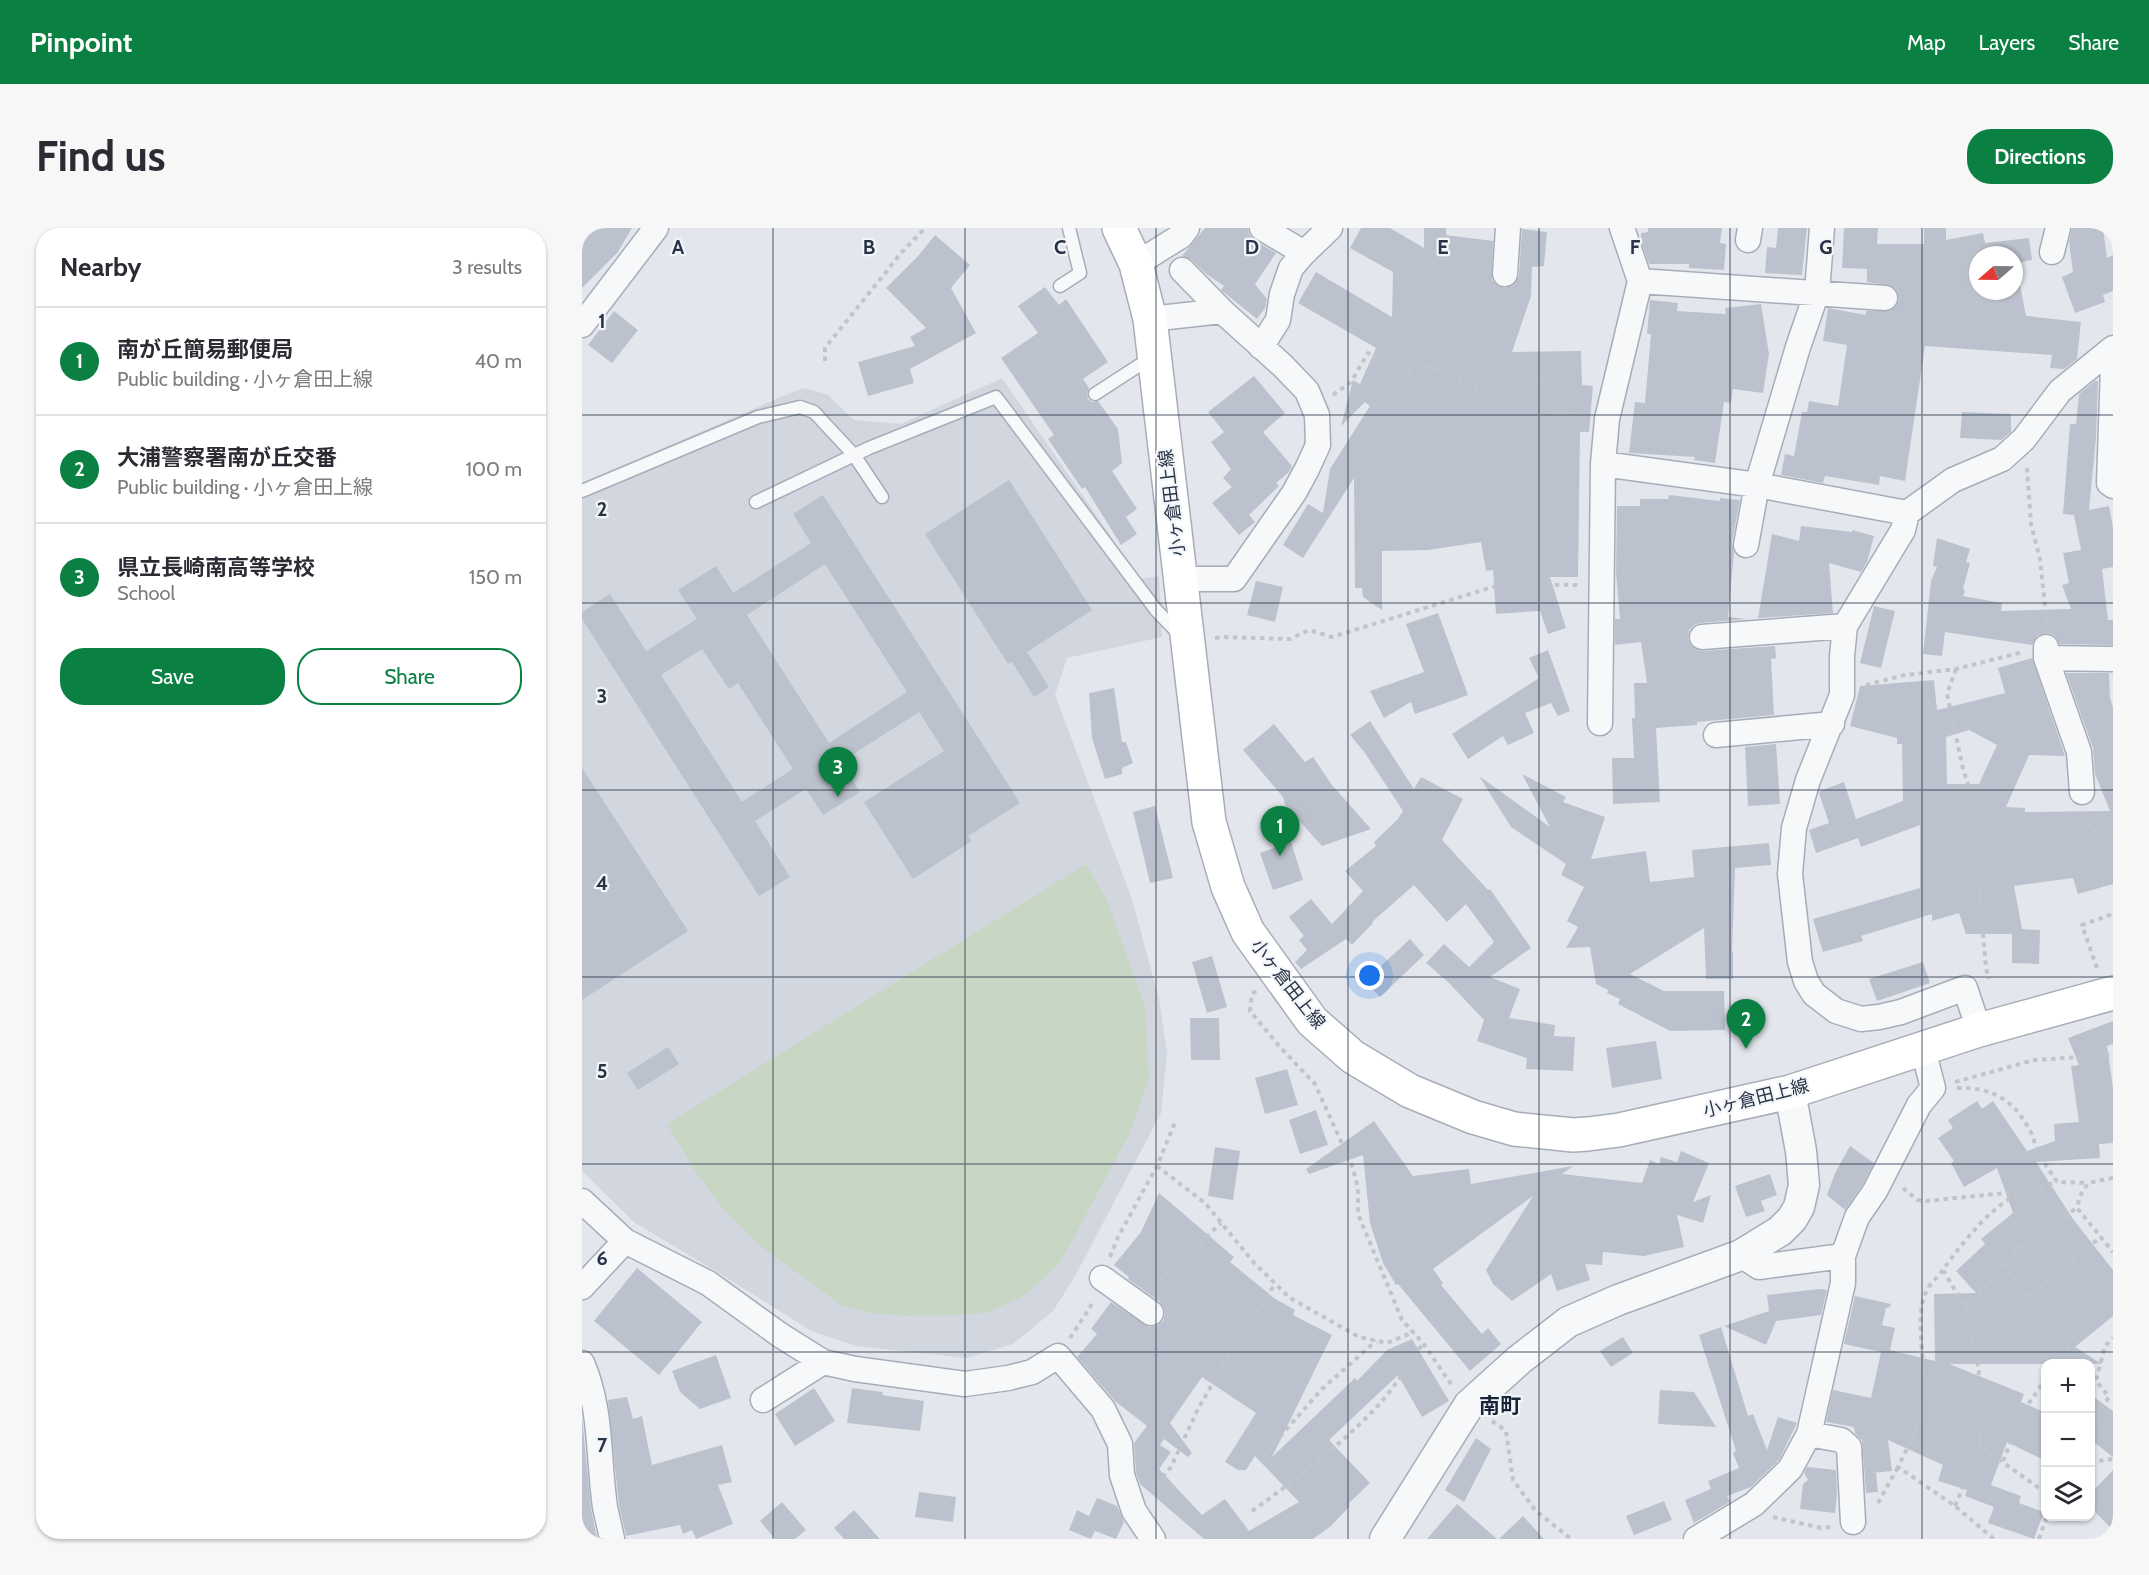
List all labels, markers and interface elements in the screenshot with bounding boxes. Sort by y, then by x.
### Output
text: Pinpoint [30,25,132,59]
text: Map [1907,30,1946,55]
text: Layers [1979,30,2035,55]
text: Share [2068,30,2119,55]
button: Directions [1967,129,2113,184]
text: Find us [36,130,165,182]
text: A [672,235,685,259]
text: B [863,235,875,259]
text: C [1054,235,1066,259]
text: D [1245,235,1259,259]
text: E [1437,235,1449,259]
text: F [1630,235,1641,259]
text: G [1819,235,1833,259]
north arrow [1969,246,2023,300]
text: Nearby [60,251,141,283]
text: 3 results [452,255,522,279]
text: 1 [598,309,606,333]
text: 南が丘簡易郵便局 [117,336,293,363]
text: 1 [76,349,83,373]
text: 40 m [474,349,522,373]
text: Public building · 小ヶ倉田上線 [117,367,373,391]
text: 大浦警察署南が丘交番 [117,444,337,471]
street label: 小ヶ倉田上線 [1155,448,1189,558]
text: 2 [74,457,85,481]
text: 100 m [466,457,522,481]
text: Public building · 小ヶ倉田上線 [117,475,373,499]
text: 2 [597,497,607,521]
text: 県立長崎南高等学校 [117,554,315,581]
text: 3 [74,565,85,589]
text: 150 m [469,565,522,589]
text: School [117,581,175,605]
button: Save [60,648,285,705]
button: Share [297,648,522,705]
text: 3 [597,684,607,708]
pin: 3 [818,748,858,797]
pin: 1 [1260,806,1300,856]
text: 4 [596,871,608,895]
street label: 小ヶ倉田上線 [1246,935,1330,1033]
your location [1355,961,1384,990]
pin: 2 [1726,1000,1766,1049]
text: 5 [597,1059,607,1083]
street label: 小ヶ倉田上線 [1701,1074,1811,1122]
text: 6 [596,1246,608,1270]
map controls [2041,1359,2095,1521]
button: + [2041,1359,2095,1413]
district label: 南町 [1479,1393,1521,1418]
button: − [2041,1413,2095,1467]
text: 7 [597,1433,608,1457]
button: layers [2041,1467,2095,1521]

